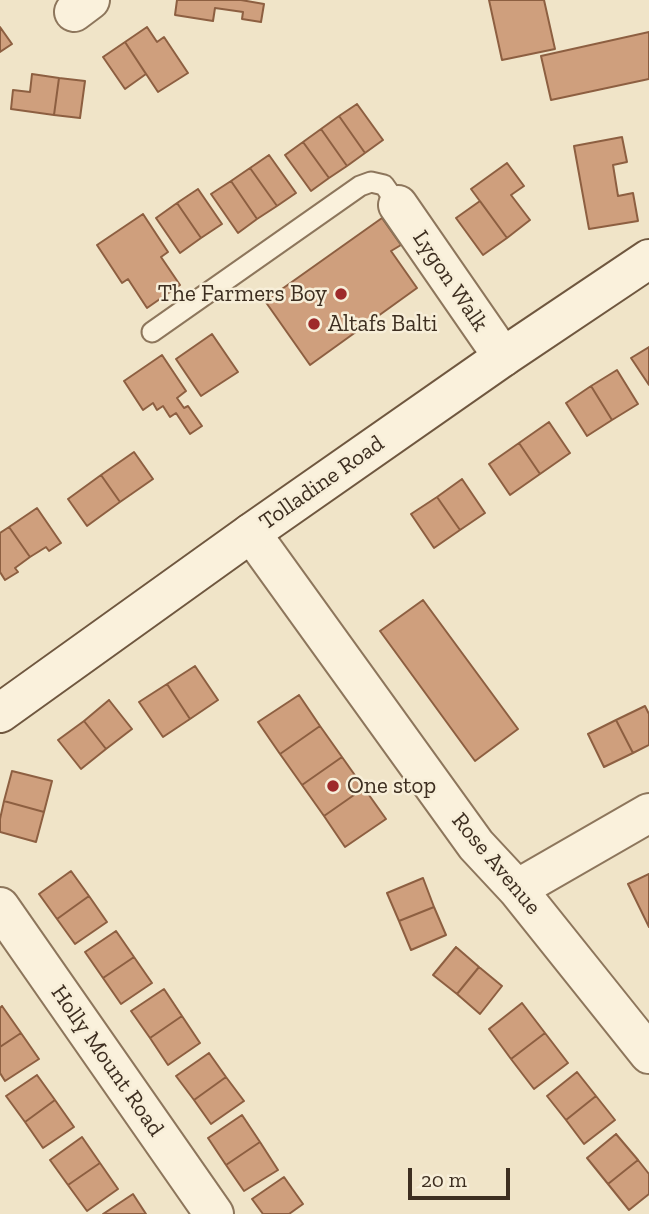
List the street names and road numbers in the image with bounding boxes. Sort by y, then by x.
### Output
street label: Lygon Walk [406,225,494,337]
street label: Tolladine Road [254,430,390,536]
street label: Rose Avenue [445,807,547,921]
street label: Holly Mount Road [45,980,169,1142]

